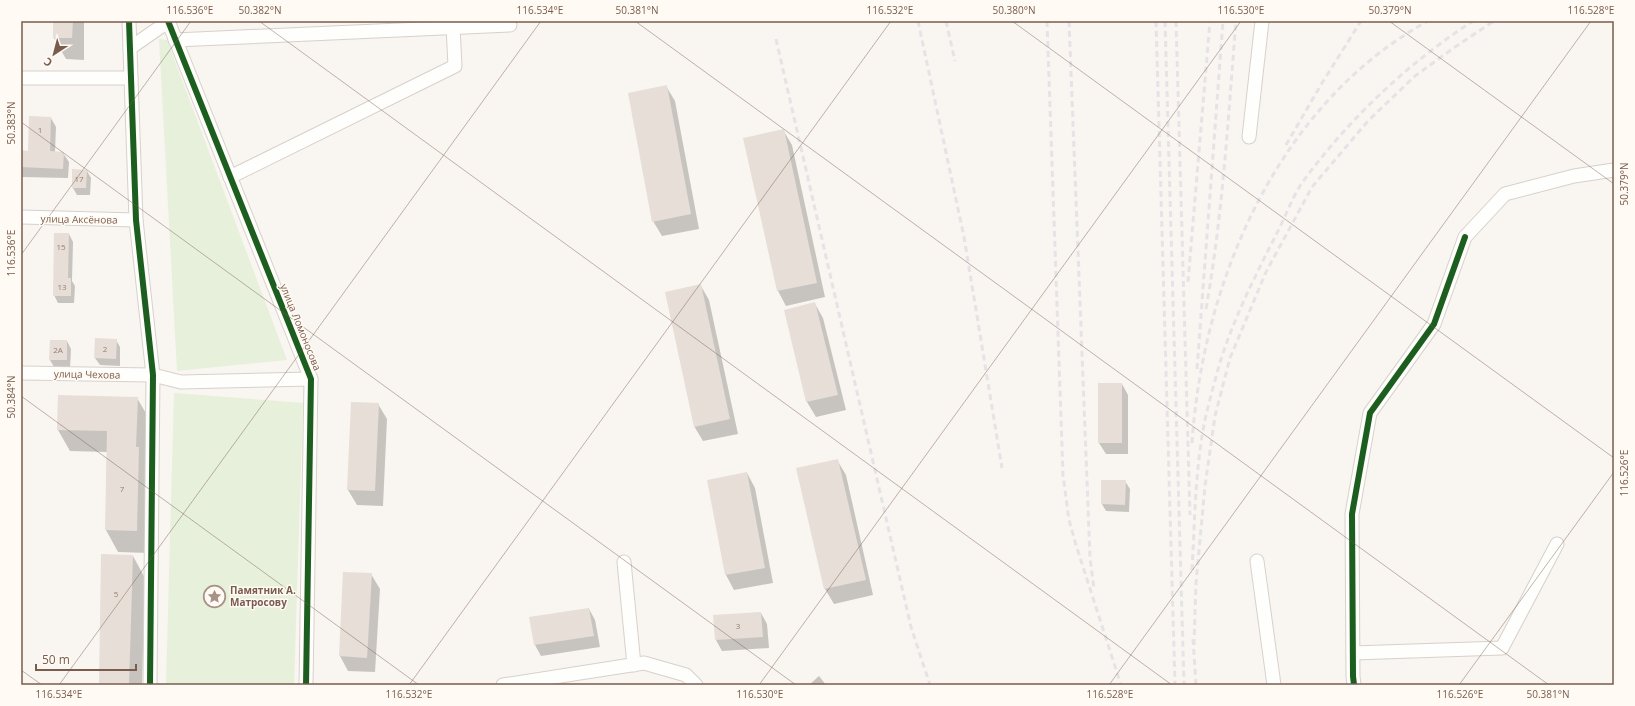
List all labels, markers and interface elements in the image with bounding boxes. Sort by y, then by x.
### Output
text: 116.536°E [167,3,213,17]
text: 50.382°N [238,3,282,17]
text: 116.534°E [517,3,563,17]
text: 50.381°N [615,3,659,17]
text: 116.532°E [867,3,913,17]
text: 50.380°N [992,3,1036,17]
text: 116.530°E [1218,3,1264,17]
text: 50.379°N [1368,3,1412,17]
text: 116.528°E [1568,3,1614,17]
north arrow [34,34,74,74]
text: С [41,54,55,71]
text: 50.383°N [4,101,18,145]
house number: 1 [38,124,42,135]
text: 50.379°N [1617,162,1631,206]
house number: 17 [74,173,84,184]
street label: улица Аксёнова [40,211,118,227]
text: 116.536°E [4,230,18,276]
house number: 15 [56,241,66,252]
house number: 13 [57,281,67,292]
street label: улица Ломоносова [277,282,325,372]
house number: 2 [103,343,108,354]
house number: 2А [53,344,64,355]
street label: улица Чехова [54,366,120,382]
text: 50.384°N [4,375,18,419]
text: 116.526°E [1617,450,1631,496]
house number: 7 [120,483,125,494]
place icon: Памятник А. Матросову [201,583,227,609]
place label: Памятник А. Матросову [230,583,296,609]
house number: 5 [114,588,119,599]
house number: 3 [736,620,741,631]
scale bar [36,646,136,672]
text: 50 m [42,651,70,668]
text: 116.534°E [36,687,82,701]
text: 116.532°E [386,687,432,701]
text: 116.530°E [737,687,783,701]
text: 116.528°E [1087,687,1133,701]
text: 116.526°E [1437,687,1483,701]
text: 50.381°N [1526,687,1570,701]

